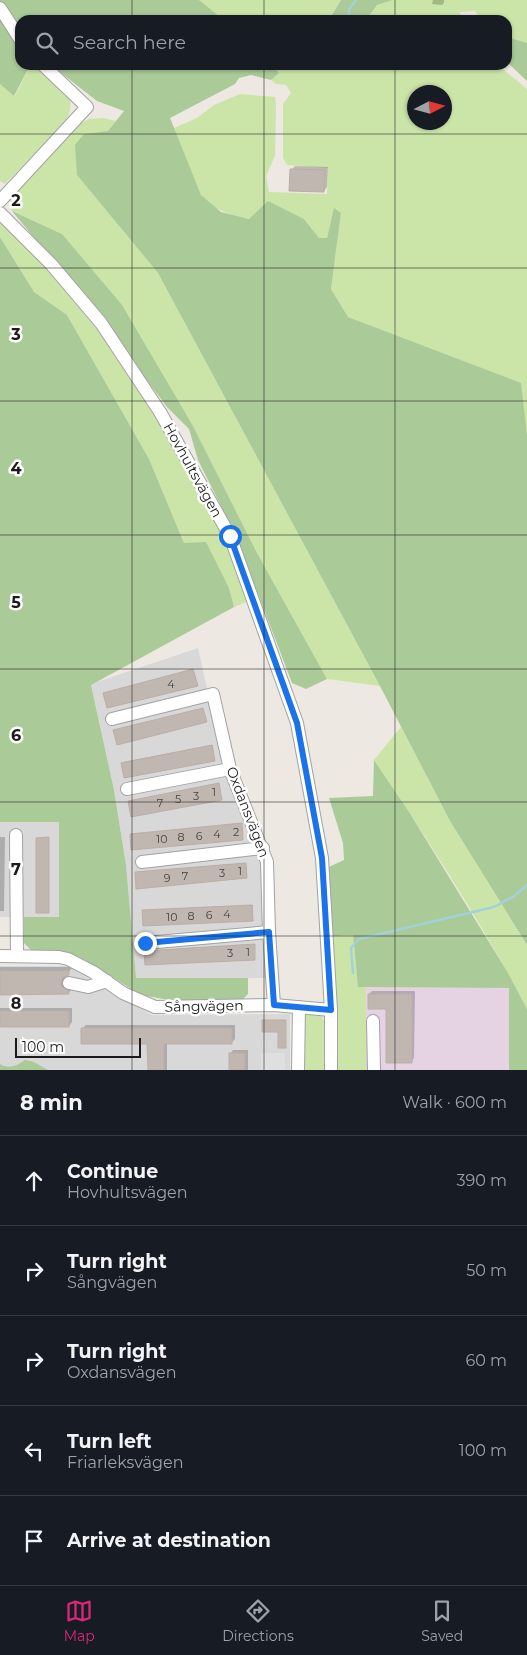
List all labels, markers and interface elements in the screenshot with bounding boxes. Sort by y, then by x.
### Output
search box [15,15,512,70]
icon: search [33,29,61,57]
text: Search here [73,31,186,54]
north arrow [407,85,452,130]
text: 2 [11,191,21,210]
text: 3 [10,325,21,344]
street label: Hovhultsvägen [160,419,226,521]
text: 4 [10,459,22,478]
route start [219,525,242,548]
text: 5 [11,593,21,612]
house number: 4 [167,677,175,691]
text: 6 [11,726,21,745]
street label: Oxdansvägen [222,764,274,860]
house number: 1 [212,785,216,799]
house number: 3 [193,789,199,803]
house number: 5 [175,792,181,806]
house number: 7 [157,796,163,810]
house number: 2 [233,825,239,839]
house number: 4 [213,827,221,841]
house number: 6 [196,829,203,843]
house number: 8 [177,830,185,844]
house number: 10 [156,832,168,846]
text: 7 [11,860,21,879]
house number: 1 [238,864,242,878]
house number: 3 [219,866,225,880]
house number: 7 [182,869,188,883]
house number: 9 [164,871,171,885]
house number: 4 [223,907,231,921]
house number: 6 [206,908,213,922]
house number: 8 [187,909,195,923]
house number: 10 [166,910,178,924]
route end [134,932,157,955]
house number: 1 [246,945,250,959]
house number: 3 [227,946,233,960]
text: 8 [11,994,21,1013]
street label: Sångvägen [164,996,244,1016]
scale bar [15,1035,141,1058]
text: 100 m [22,1038,64,1056]
text: 8 min [20,1090,83,1115]
text: Walk · 600 m [402,1093,507,1112]
text: Continue [67,1160,158,1183]
icon: ahead [20,1167,48,1195]
text: 390 m [456,1171,507,1190]
text: Hovhultsvägen [67,1183,188,1202]
text: Turn right [67,1250,167,1273]
icon: right [20,1257,48,1285]
text: 50 m [466,1261,507,1280]
text: Sångvägen [67,1273,157,1292]
text: Turn right [67,1340,167,1363]
icon: right [20,1347,48,1375]
text: 60 m [465,1351,507,1370]
text: Oxdansvägen [67,1363,177,1382]
text: Turn left [67,1430,152,1453]
icon: left [20,1437,48,1465]
text: 100 m [459,1441,507,1460]
text: Friarleksvägen [67,1453,183,1472]
icon: arrive [20,1527,48,1555]
text: Arrive at destination [67,1529,271,1552]
tab: Map [64,1597,95,1645]
tab: Directions [222,1597,294,1645]
tab: Saved [421,1597,463,1645]

